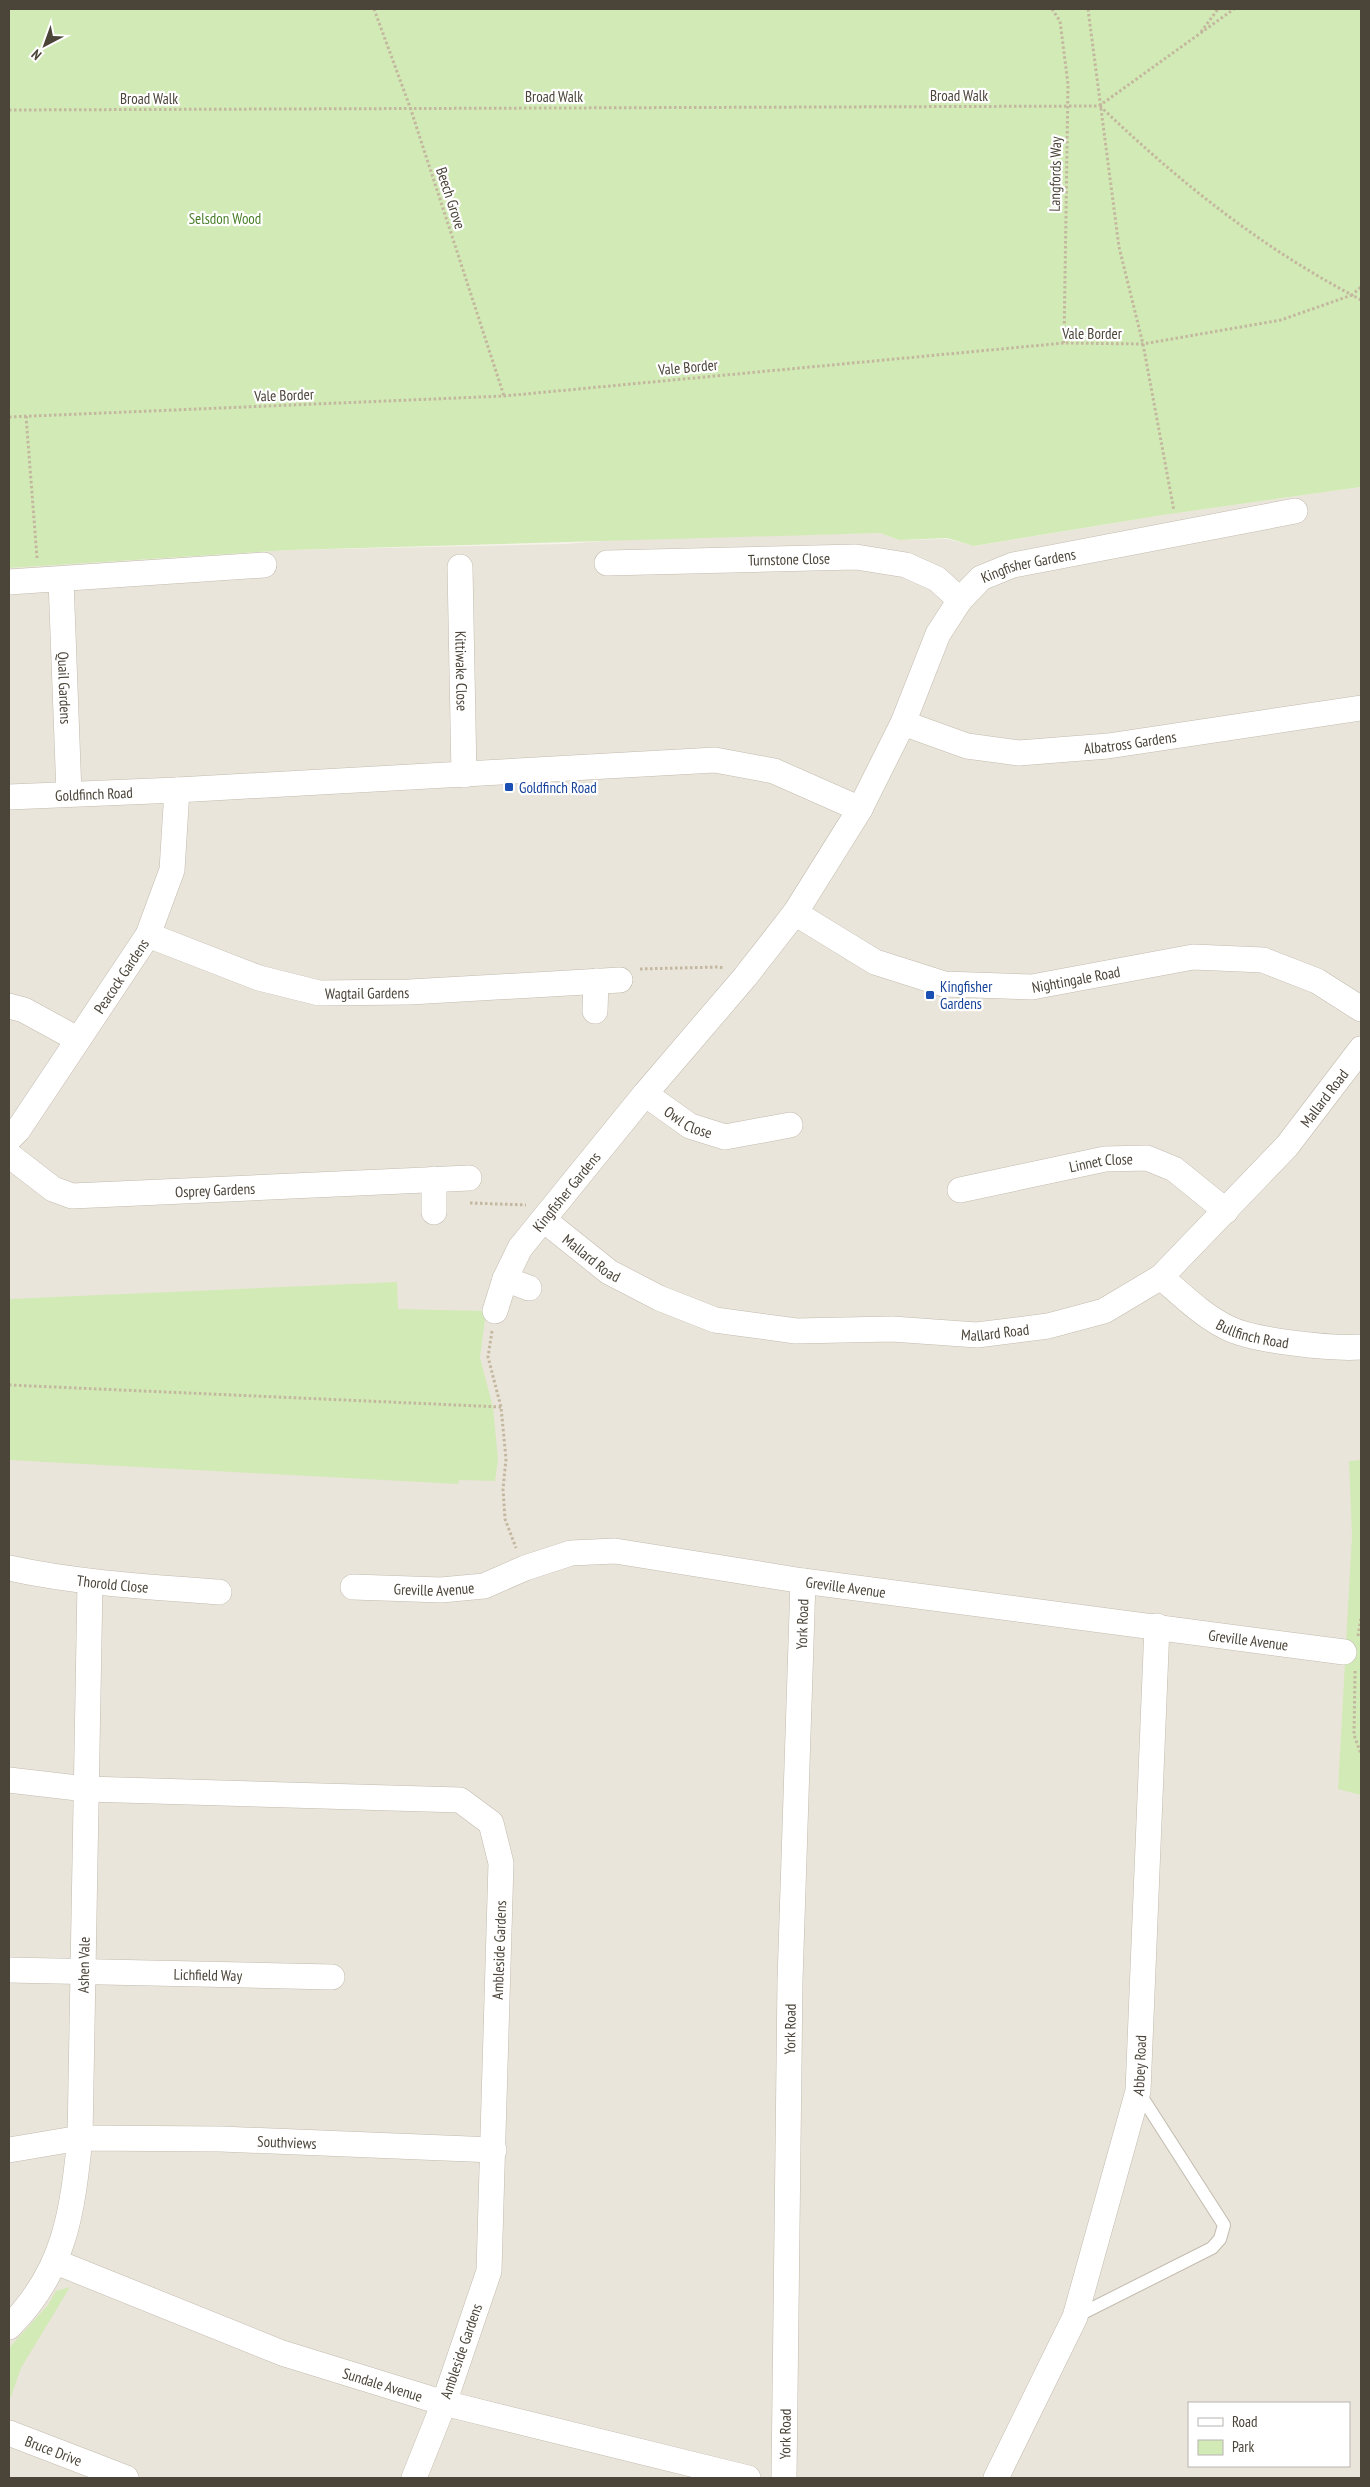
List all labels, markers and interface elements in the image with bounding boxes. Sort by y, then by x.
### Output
north arrow [20,20,70,70]
text: N [28,46,45,64]
street label: Broad Walk [930,86,988,105]
street label: Broad Walk [525,87,583,106]
street label: Broad Walk [120,89,178,108]
street label: Langfords Way [1045,136,1065,212]
street label: Beech Grove [432,165,470,231]
park label: Selsdon Wood [189,209,261,228]
street label: Vale Border [1061,324,1123,343]
street label: Vale Border [656,355,719,379]
street label: Vale Border [253,384,315,406]
street label: Kingfisher Gardens [978,544,1077,587]
street label: Turnstone Close [748,548,830,569]
street label: Kittiwake Close [452,631,472,711]
street label: Quail Gardens [54,651,76,725]
street label: Albatross Gardens [1083,726,1177,757]
place label: Goldfinch Road [519,778,597,797]
marker: Goldfinch Road [503,781,515,793]
street label: Goldfinch Road [55,782,133,805]
street label: Peacock Gardens [89,935,153,1017]
street label: Nightingale Road [1030,961,1122,996]
place label: Kingfisher Gardens [940,977,993,1013]
street label: Wagtail Gardens [325,983,409,1002]
marker: Kingfisher Gardens [924,989,936,1001]
street label: Mallard Road [1296,1065,1352,1131]
street label: Owl Close [661,1101,715,1142]
street label: Kingfisher Gardens [528,1147,604,1235]
street label: Linnet Close [1067,1149,1133,1176]
street label: Osprey Gardens [174,1178,256,1201]
street label: Mallard Road [559,1229,624,1286]
street label: Bullfinch Road [1213,1314,1290,1352]
street label: Mallard Road [961,1319,1030,1344]
street label: Thorold Close [76,1570,149,1596]
street label: Greville Avenue [805,1572,887,1601]
street label: Greville Avenue [393,1577,475,1600]
street label: York Road [791,1599,812,1650]
street label: Greville Avenue [1207,1625,1290,1654]
street label: Ambleside Gardens [488,1900,510,2000]
street label: Ashen Vale [73,1936,93,1993]
street label: Lichfield Way [174,1964,243,1985]
street label: York Road [780,2004,799,2054]
street label: Abbey Road [1128,2035,1150,2097]
street label: Southviews [257,2131,317,2152]
street label: Ambleside Gardens [436,2301,486,2401]
street label: Sundale Avenue [340,2363,425,2405]
legend [1188,2402,1350,2467]
street label: York Road [775,2409,794,2459]
text: Road [1232,2412,1258,2431]
street label: Bruce Drive [23,2431,85,2470]
text: Park [1232,2437,1254,2456]

